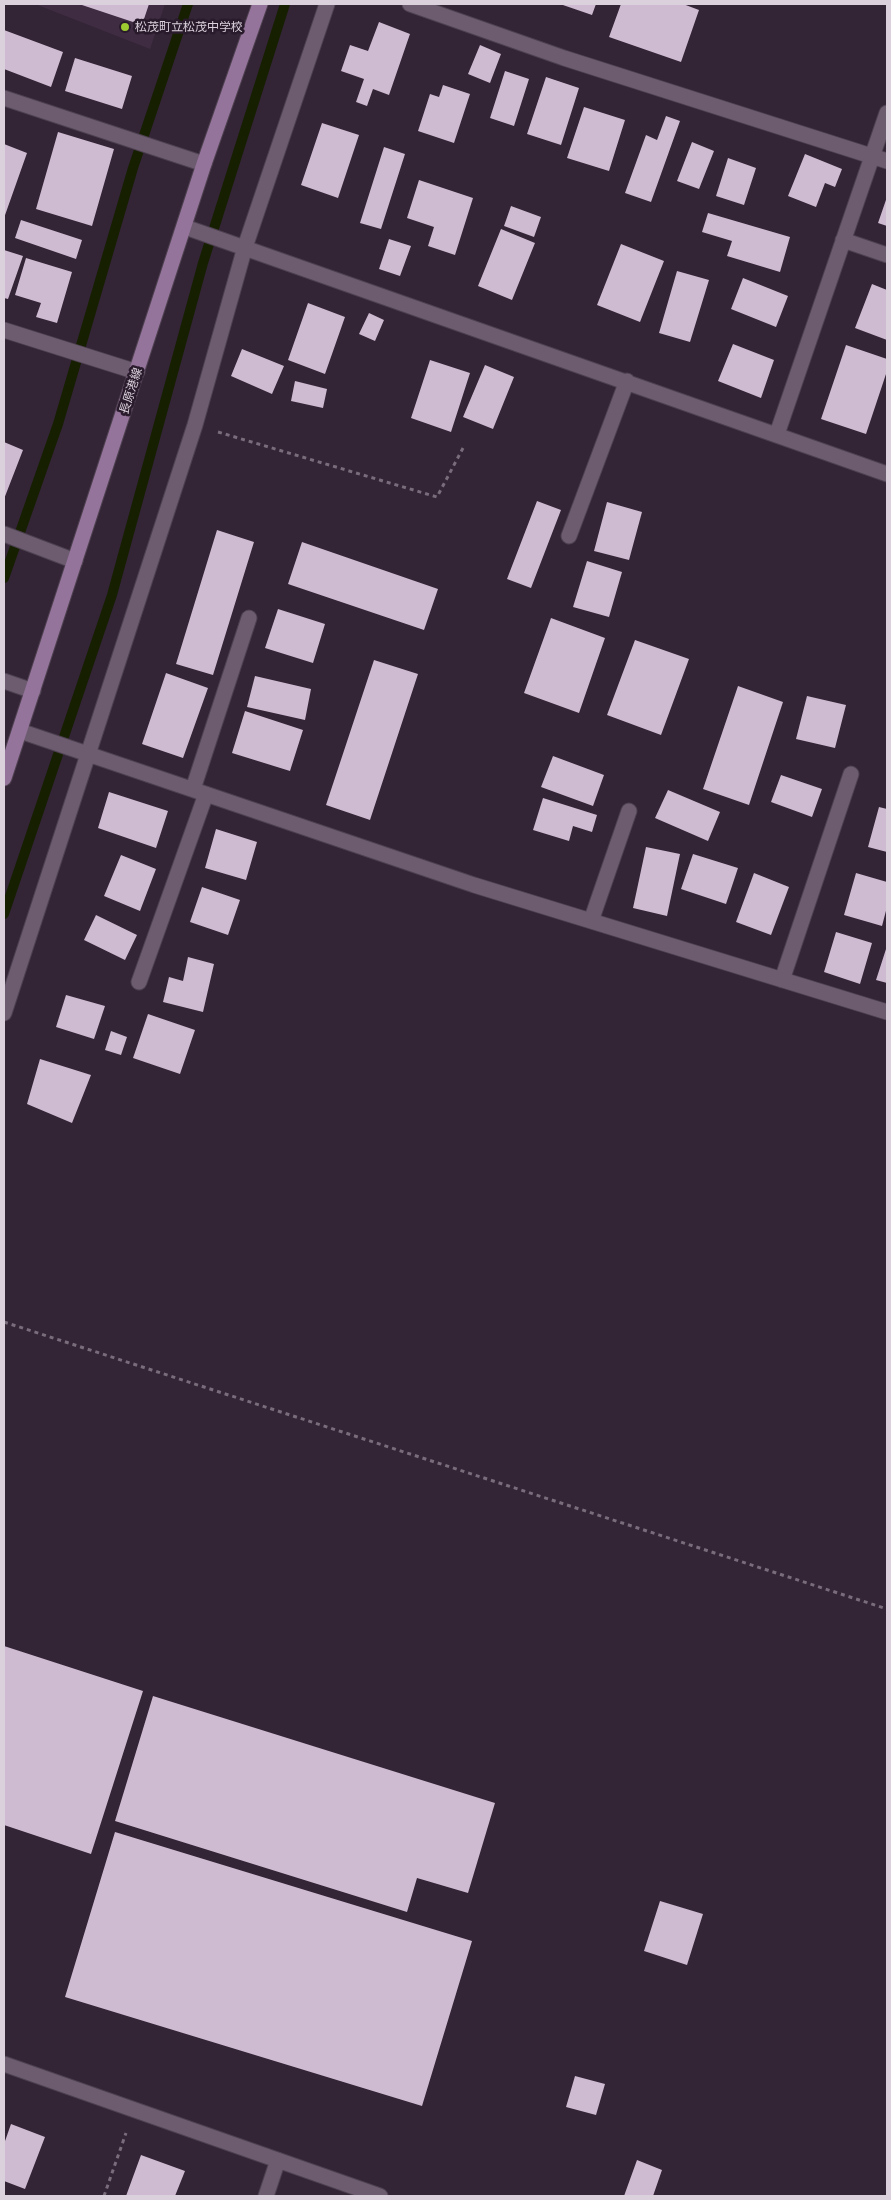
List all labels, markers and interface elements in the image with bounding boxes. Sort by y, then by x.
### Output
place label: 松茂町立松茂中学校 [135,20,243,34]
marker: 松茂町立松茂中学校 [119,21,131,33]
street label: 長原港線 [117,366,145,416]

